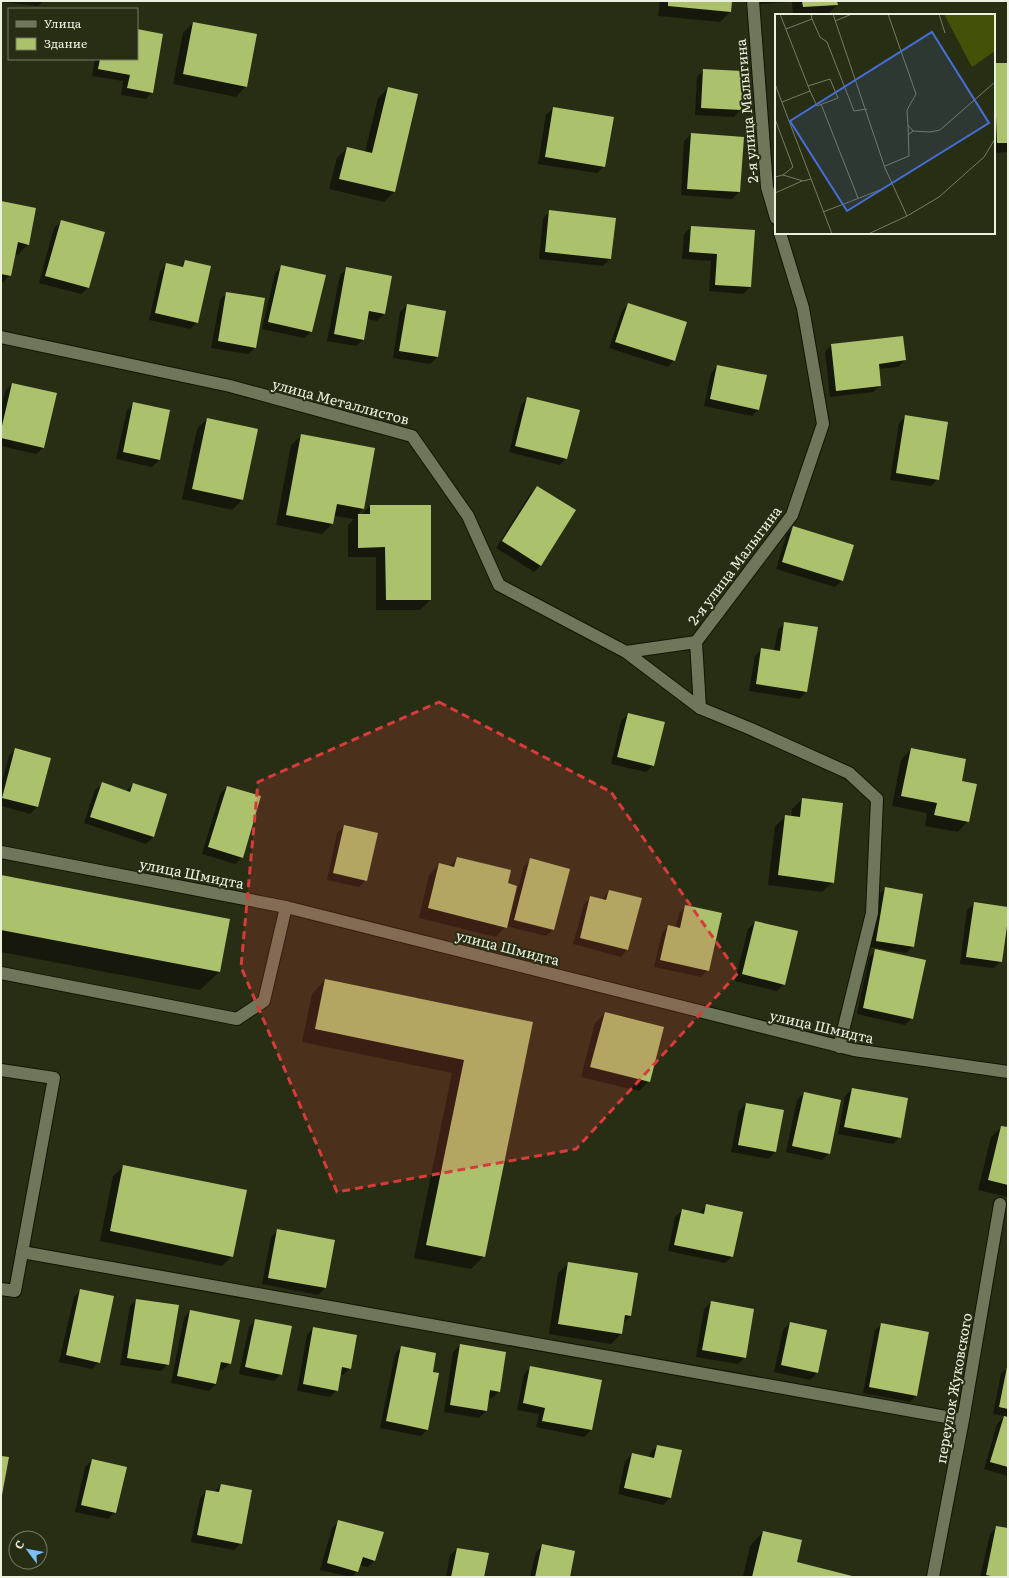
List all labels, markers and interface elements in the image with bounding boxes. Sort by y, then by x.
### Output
legend [8,8,138,60]
text: Улица [44,14,82,32]
inset map [775,14,995,234]
text: Здание [44,34,87,52]
street label: 2-я улица Малыгина [730,38,762,184]
street label: улица Металлистов [270,373,412,429]
street label: 2-я улица Малыгина [683,501,786,629]
street label: улица Шмидта [138,853,247,893]
street label: улица Шмидта [454,924,562,970]
street label: улица Шмидта [768,1004,876,1048]
street label: переулок Жуковского [930,1311,976,1465]
north arrow [8,1530,48,1570]
text: С [10,1536,28,1552]

